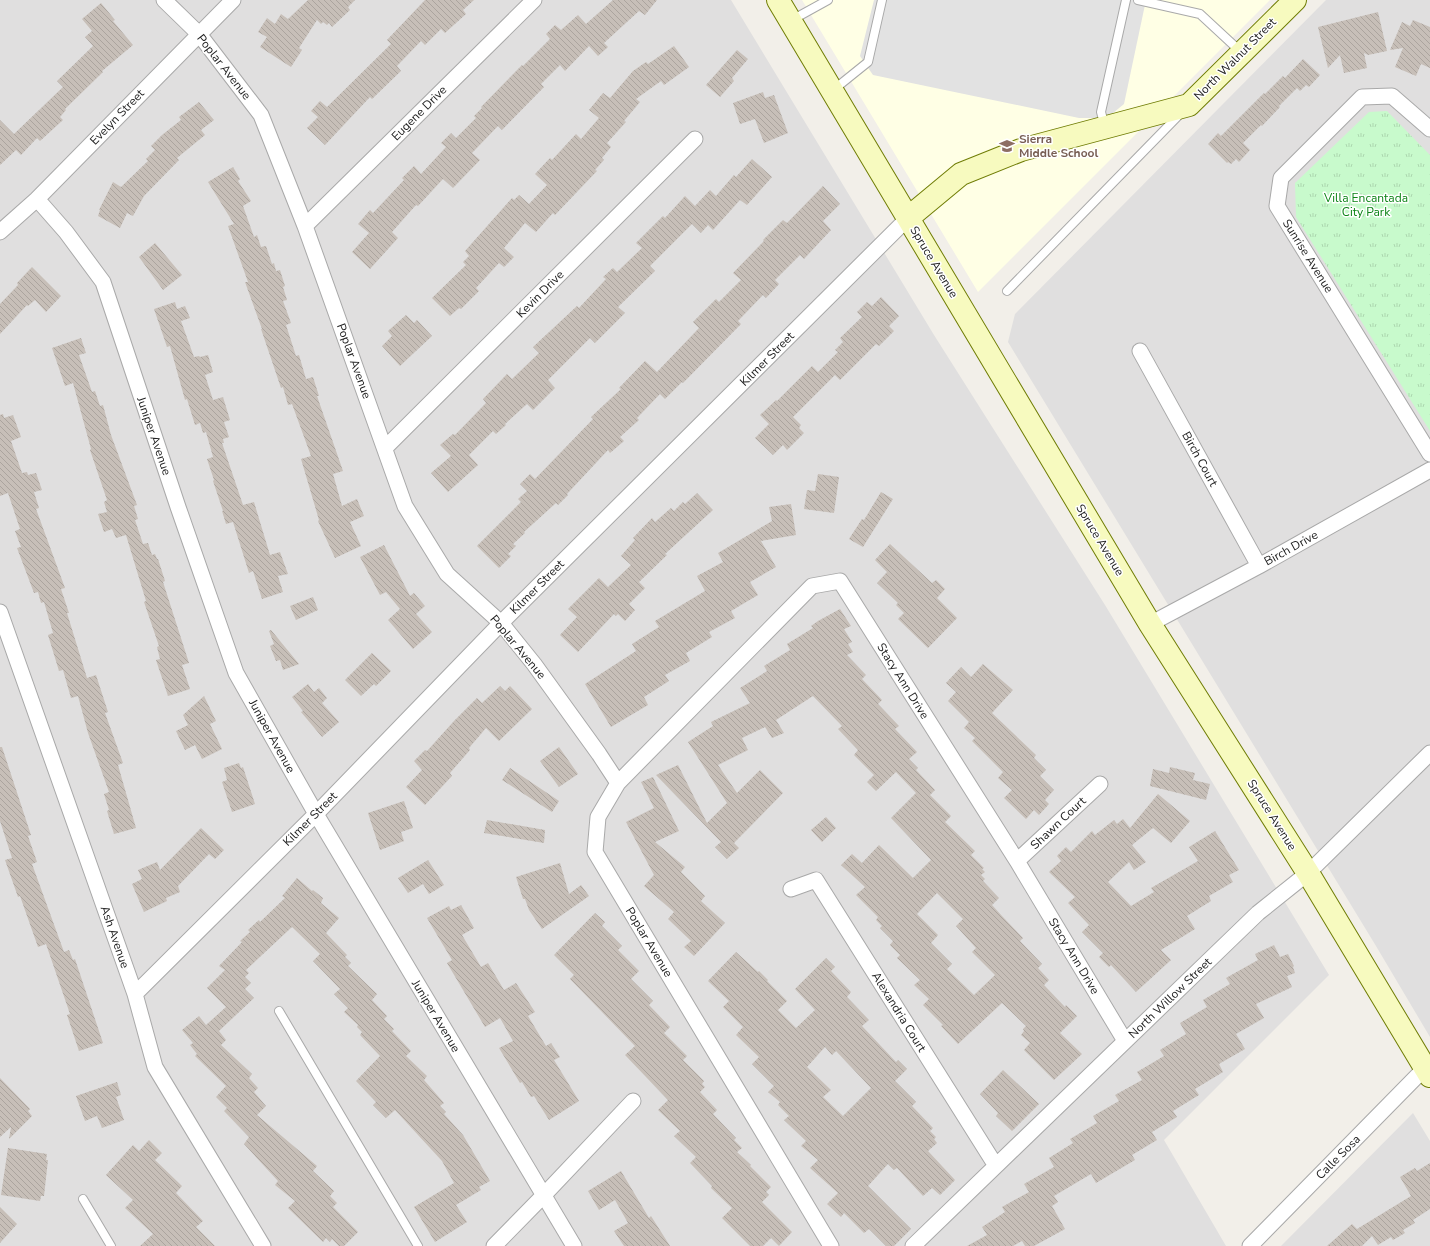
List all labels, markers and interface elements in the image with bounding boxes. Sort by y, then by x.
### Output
street label: North Walnut Street [1190,14,1280,104]
street label: Poplar Avenue [193,31,255,103]
street label: Eugene Drive [388,82,450,144]
street label: Evelyn Street [86,85,148,148]
place label: Sierra Middle School [1019,131,1098,161]
school or university icon: Sierra Middle School [998,137,1016,155]
park label: Villa Encantada City Park [1323,190,1408,220]
street label: Sunrise Avenue [1279,216,1337,296]
street label: Spruce Avenue [906,223,962,301]
street label: Kevin Drive [513,267,567,321]
street label: Poplar Avenue [333,321,375,401]
street label: Kilmer Street [736,328,798,390]
street label: Juniper Avenue [133,394,175,477]
street label: Birch Court [1178,429,1222,490]
street label: Spruce Avenue [1072,501,1128,579]
street label: Birch Drive [1261,527,1321,569]
street label: Kilmer Street [506,556,568,618]
street label: Poplar Avenue [486,612,550,682]
street label: Stacy Ann Drive [873,640,933,722]
street label: Juniper Avenue [245,695,299,776]
street label: Spruce Avenue [1244,776,1300,854]
street label: Kilmer Street [279,788,341,850]
street label: Shawn Court [1027,793,1090,853]
street label: Ash Avenue [97,904,133,970]
street label: Poplar Avenue [622,904,676,980]
street label: Stacy Ann Drive [1045,915,1103,997]
street label: North Willow Street [1125,954,1216,1042]
street label: Alexandria Court [868,969,930,1056]
street label: Juniper Avenue [408,976,464,1055]
street label: Calle Sosa [1312,1131,1364,1183]

